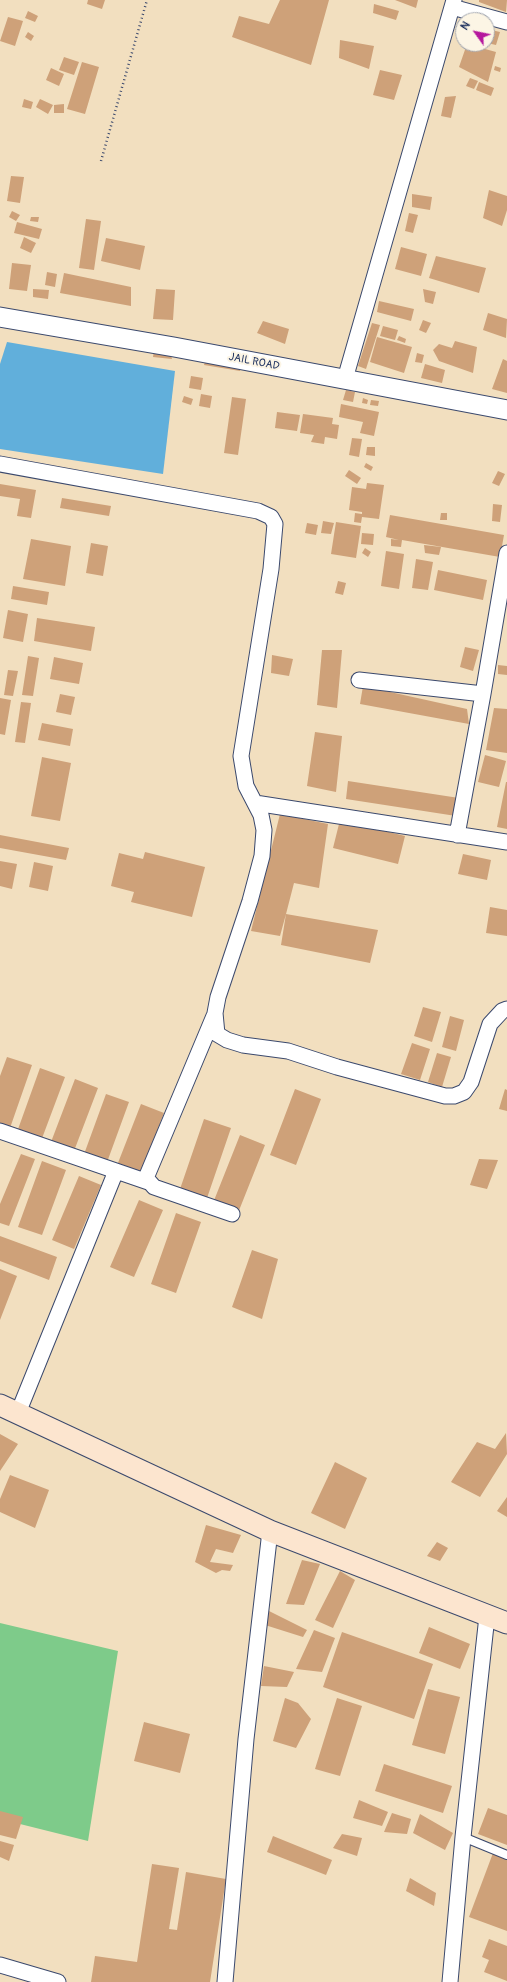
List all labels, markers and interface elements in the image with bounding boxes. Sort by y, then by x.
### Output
north arrow [455,12,495,52]
text: N [458,19,473,32]
street label: JAIL ROAD [227,351,281,373]

